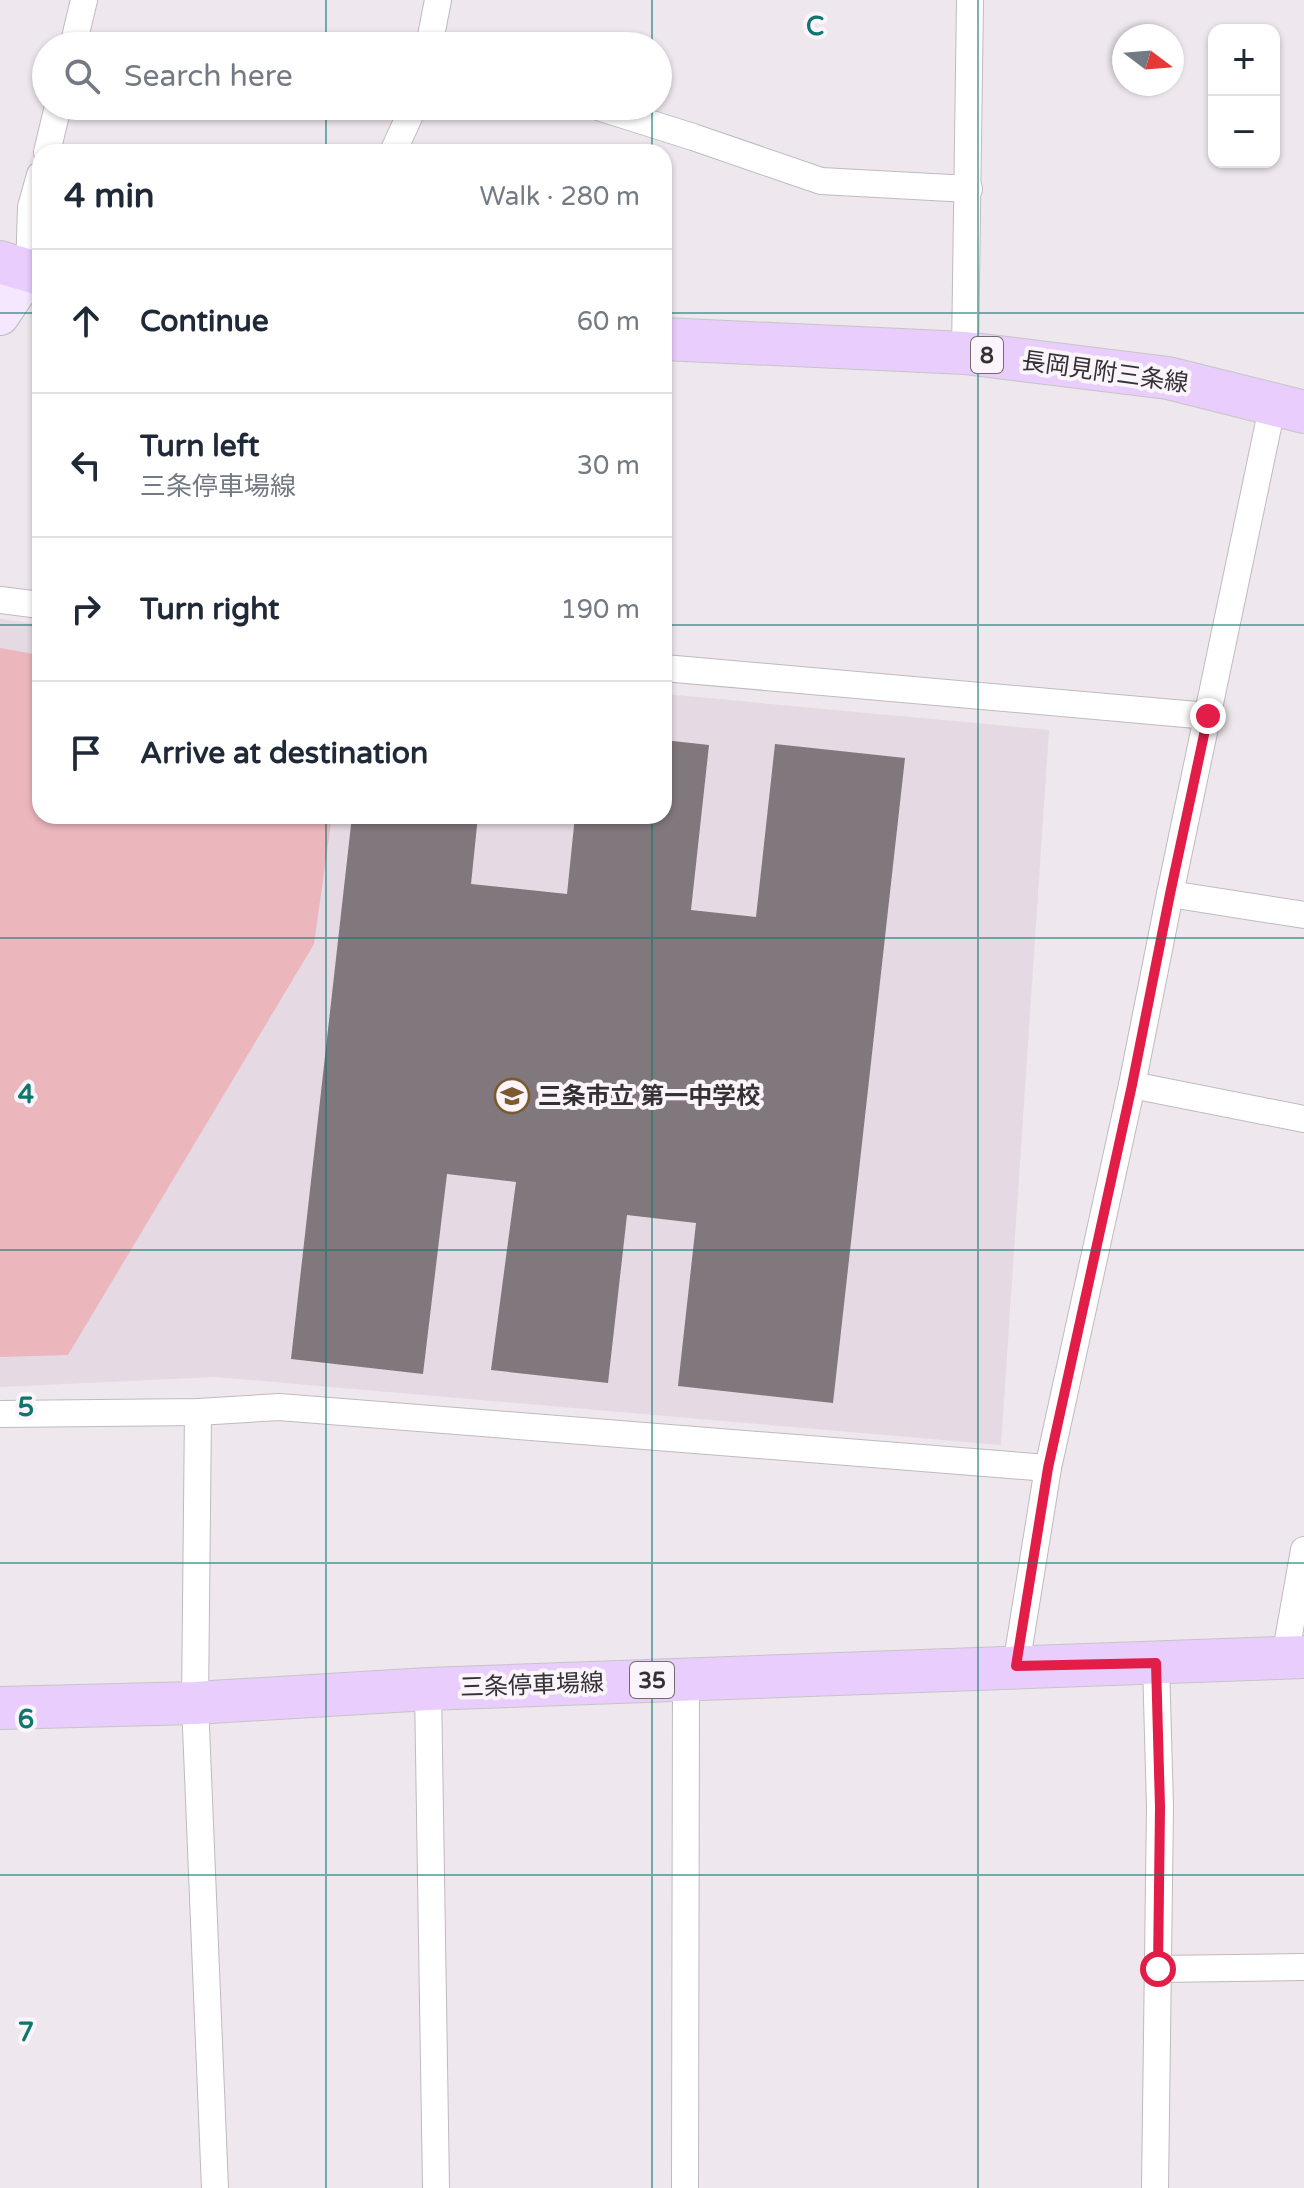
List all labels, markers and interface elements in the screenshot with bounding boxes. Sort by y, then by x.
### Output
text: C [806,11,824,42]
north arrow [1112,24,1184,96]
map controls [1208,24,1280,168]
button: + [1208,24,1280,96]
search box [32,32,672,120]
icon: search [60,54,104,98]
text: Search here [124,58,293,95]
button: − [1208,96,1280,168]
text: 4 min [64,176,155,217]
text: Walk · 280 m [480,181,640,212]
icon: ahead [64,299,108,343]
text: Continue [140,303,269,340]
text: 60 m [577,306,640,337]
road number: 8 [971,337,1003,373]
street label: 長岡見附三条線 [1020,346,1190,399]
text: Turn left [140,428,259,465]
icon: left [64,443,108,487]
text: 30 m [577,450,640,481]
text: 三条停車場線 [140,471,296,502]
icon: right [64,587,108,631]
text: Turn right [140,591,280,628]
text: 190 m [560,594,640,625]
route end [1190,698,1226,734]
icon: arrive [64,731,108,775]
text: Arrive at destination [140,735,428,772]
school or university icon: 三条市立 第一中学校 [493,1077,531,1115]
text: 4 [18,1079,34,1110]
place label: 三条市立 第一中学校 [538,1082,760,1111]
text: 5 [18,1392,34,1423]
road number: 35 [630,1662,674,1698]
street label: 三条停車場線 [460,1668,604,1703]
text: 6 [18,1704,34,1735]
route start [1140,1951,1176,1987]
text: 7 [18,2017,34,2048]

